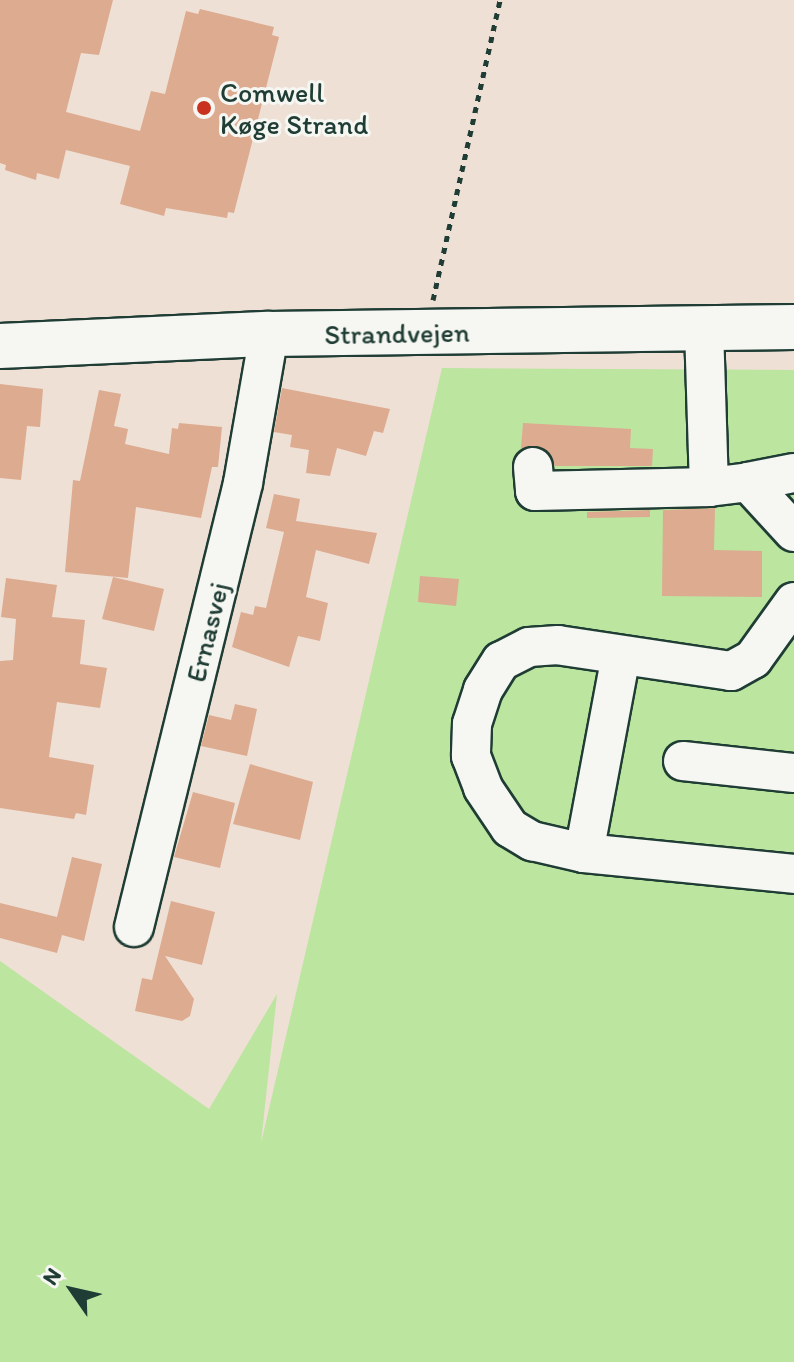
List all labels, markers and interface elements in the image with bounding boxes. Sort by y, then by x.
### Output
place label: Comwell Køge Strand [220,75,369,141]
marker: Comwell Køge Strand [195,99,213,117]
street label: Strandvejen [324,315,470,351]
street label: Ernasvej [178,579,236,685]
north arrow [32,1250,112,1330]
text: N [36,1263,67,1290]

